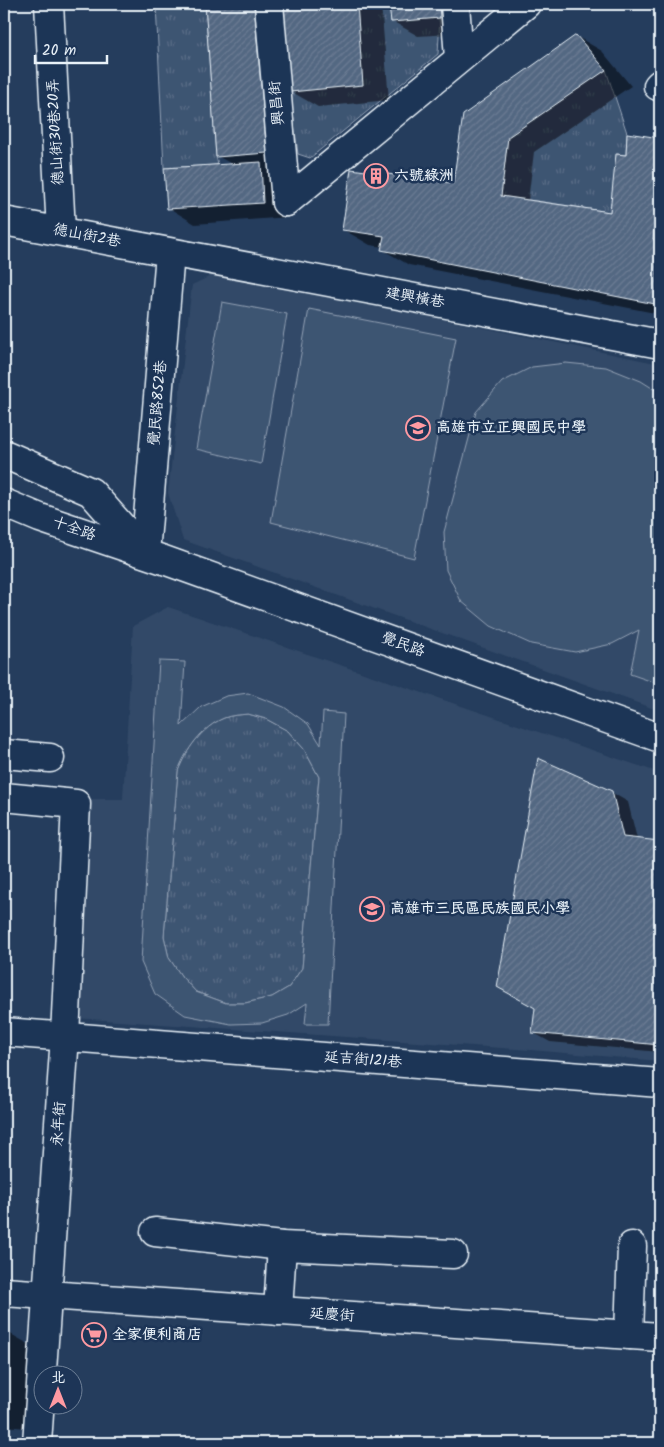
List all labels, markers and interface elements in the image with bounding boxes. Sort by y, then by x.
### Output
scale bar [35,32,108,64]
text: 20 m [42,39,76,63]
street label: 德山街30巷20弄 [41,78,71,186]
street label: 興昌街 [263,80,291,126]
building icon: 六號綠洲 [363,163,389,189]
place label: 六號綠洲 [394,164,454,188]
street label: 德山街2巷 [51,218,123,254]
street label: 建興橫巷 [383,281,447,315]
street label: 覺民路852巷 [142,359,174,447]
school or university icon: 高雄市立正興國民中學 [405,415,431,441]
place label: 高雄市立正興國民中學 [436,416,586,440]
street label: 十全路 [49,510,99,548]
street label: 覺民路 [378,626,428,664]
school or university icon: 高雄市三民區民族國民小學 [359,896,385,922]
place label: 高雄市三民區民族國民小學 [390,897,570,921]
street label: 延吉街121巷 [323,1045,403,1075]
street label: 永年街 [45,1101,73,1147]
street label: 延慶街 [309,1301,355,1329]
supermarket icon: 全家便利商店 [81,1322,107,1348]
place label: 全家便利商店 [112,1323,202,1347]
north arrow [32,1364,82,1414]
text: 北 [51,1367,65,1389]

